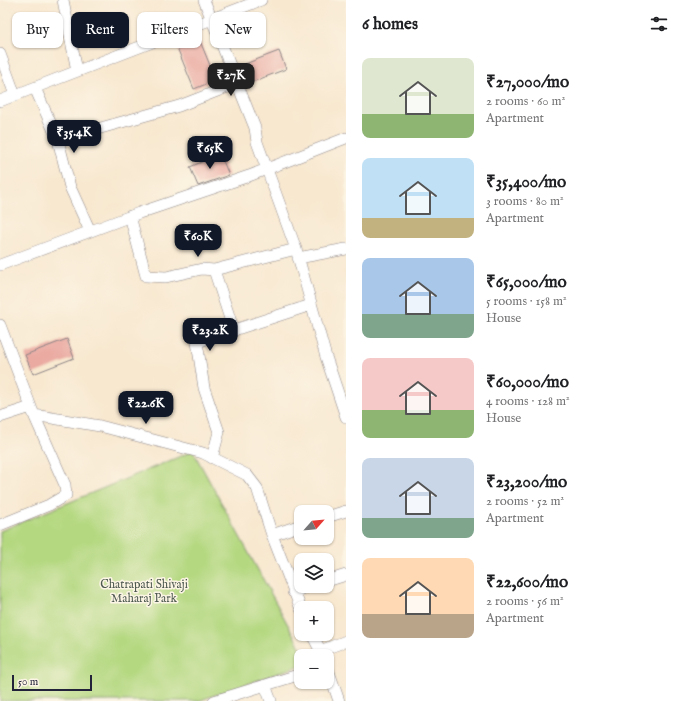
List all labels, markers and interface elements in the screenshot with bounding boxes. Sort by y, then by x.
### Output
chip: Buy [12,12,63,48]
chip: Rent [71,12,129,48]
chip: Filters [137,12,202,48]
chip: New [210,12,266,48]
icon: filters [648,13,670,35]
text: 6 homes [362,14,418,35]
pin: ₹27K [207,63,255,97]
text: ₹27K [217,67,245,84]
text: ₹27,000/mo [486,72,569,93]
icon: home [394,74,442,122]
text: 2 rooms · 60 m² [486,93,565,110]
text: Apartment [486,110,544,127]
pin: ₹35.4K [41,120,107,154]
text: ₹35.4K [56,124,92,141]
pin: ₹65K [186,136,234,170]
text: ₹65K [196,140,224,157]
text: ₹35,400/mo [486,172,566,193]
icon: home [394,174,442,222]
text: 3 rooms · 80 m² [486,193,564,210]
text: Apartment [486,210,544,227]
pin: ₹60K [174,224,222,258]
text: ₹60K [184,228,212,245]
text: ₹65,000/mo [486,272,567,293]
icon: home [394,274,442,322]
text: 5 rooms · 158 m² [486,293,567,310]
text: House [486,310,521,327]
pin: ₹23.2K [177,318,243,352]
text: ₹23.2K [192,322,228,339]
text: ₹60,000/mo [486,372,569,393]
icon: home [394,374,442,422]
pin: ₹22.6K [113,391,179,425]
text: 4 rooms · 128 m² [486,393,570,410]
text: ₹22.6K [127,395,165,412]
text: House [486,410,521,427]
text: ₹23,200/mo [486,472,567,493]
icon: home [394,474,442,522]
text: 2 rooms · 52 m² [486,493,564,510]
north arrow [294,505,334,545]
map controls [294,505,334,689]
text: Apartment [486,510,544,527]
button: layers [294,553,334,593]
text: ₹22,600/mo [486,572,568,593]
icon: home [394,574,442,622]
park label: Chatrapati Shivaji Maharaj Park [100,577,188,606]
text: 2 rooms · 56 m² [486,593,564,610]
button: + [294,601,334,641]
text: Apartment [486,610,544,627]
button: − [294,649,334,689]
scale bar [12,673,92,692]
text: 50 m [18,675,38,689]

